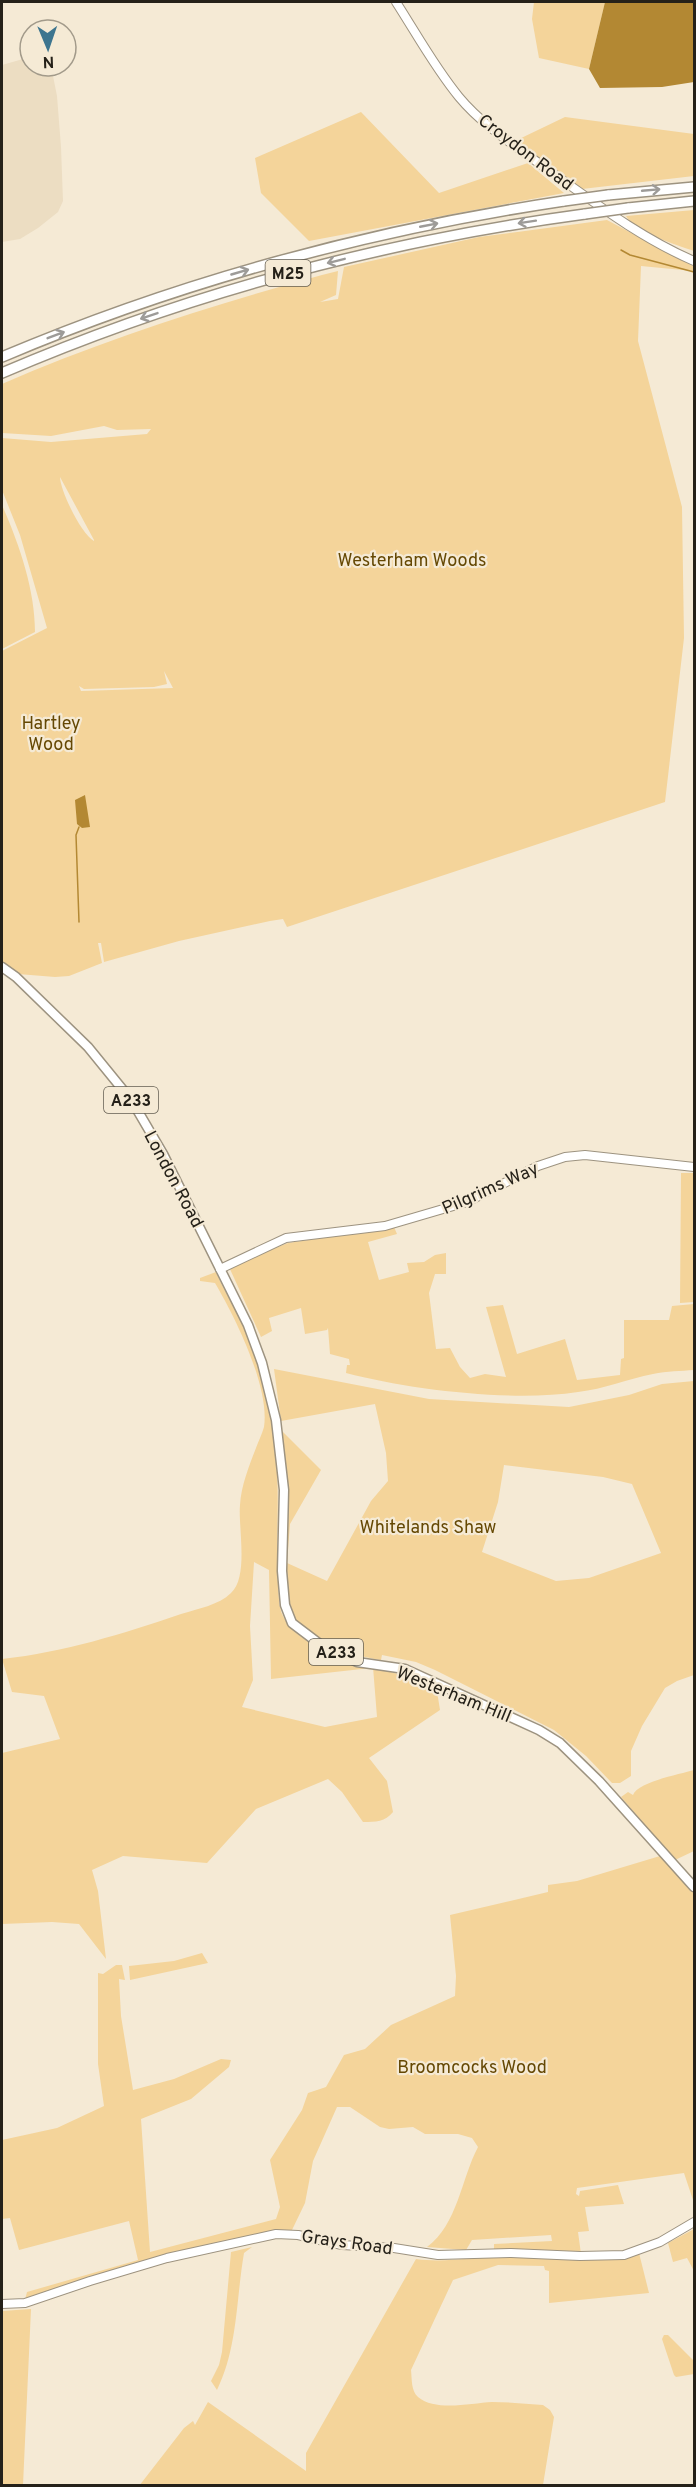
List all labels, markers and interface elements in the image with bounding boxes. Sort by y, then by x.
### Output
north arrow [18,18,78,78]
text: N [42,51,55,71]
street label: Croydon Road [473,110,577,197]
one-way arrow [641,184,661,195]
one-way arrow [518,217,538,228]
one-way arrow [420,218,439,230]
one-way arrow [327,255,346,267]
road number: M25 [266,260,310,286]
one-way arrow [230,266,249,277]
one-way arrow [141,312,159,323]
one-way arrow [46,329,64,340]
park label: Westerham Woods [338,550,486,573]
park label: Hartley Wood [21,713,81,757]
road number: A233 [104,1087,158,1113]
street label: London Road [138,1127,208,1232]
street label: Pilgrims Way [439,1158,543,1221]
park label: Whitelands Shaw [360,1517,497,1540]
road number: A233 [309,1639,363,1665]
street label: Westerham Hill [393,1662,514,1729]
park label: Broomcocks Wood [397,2057,547,2080]
street label: Grays Road [300,2226,394,2261]

